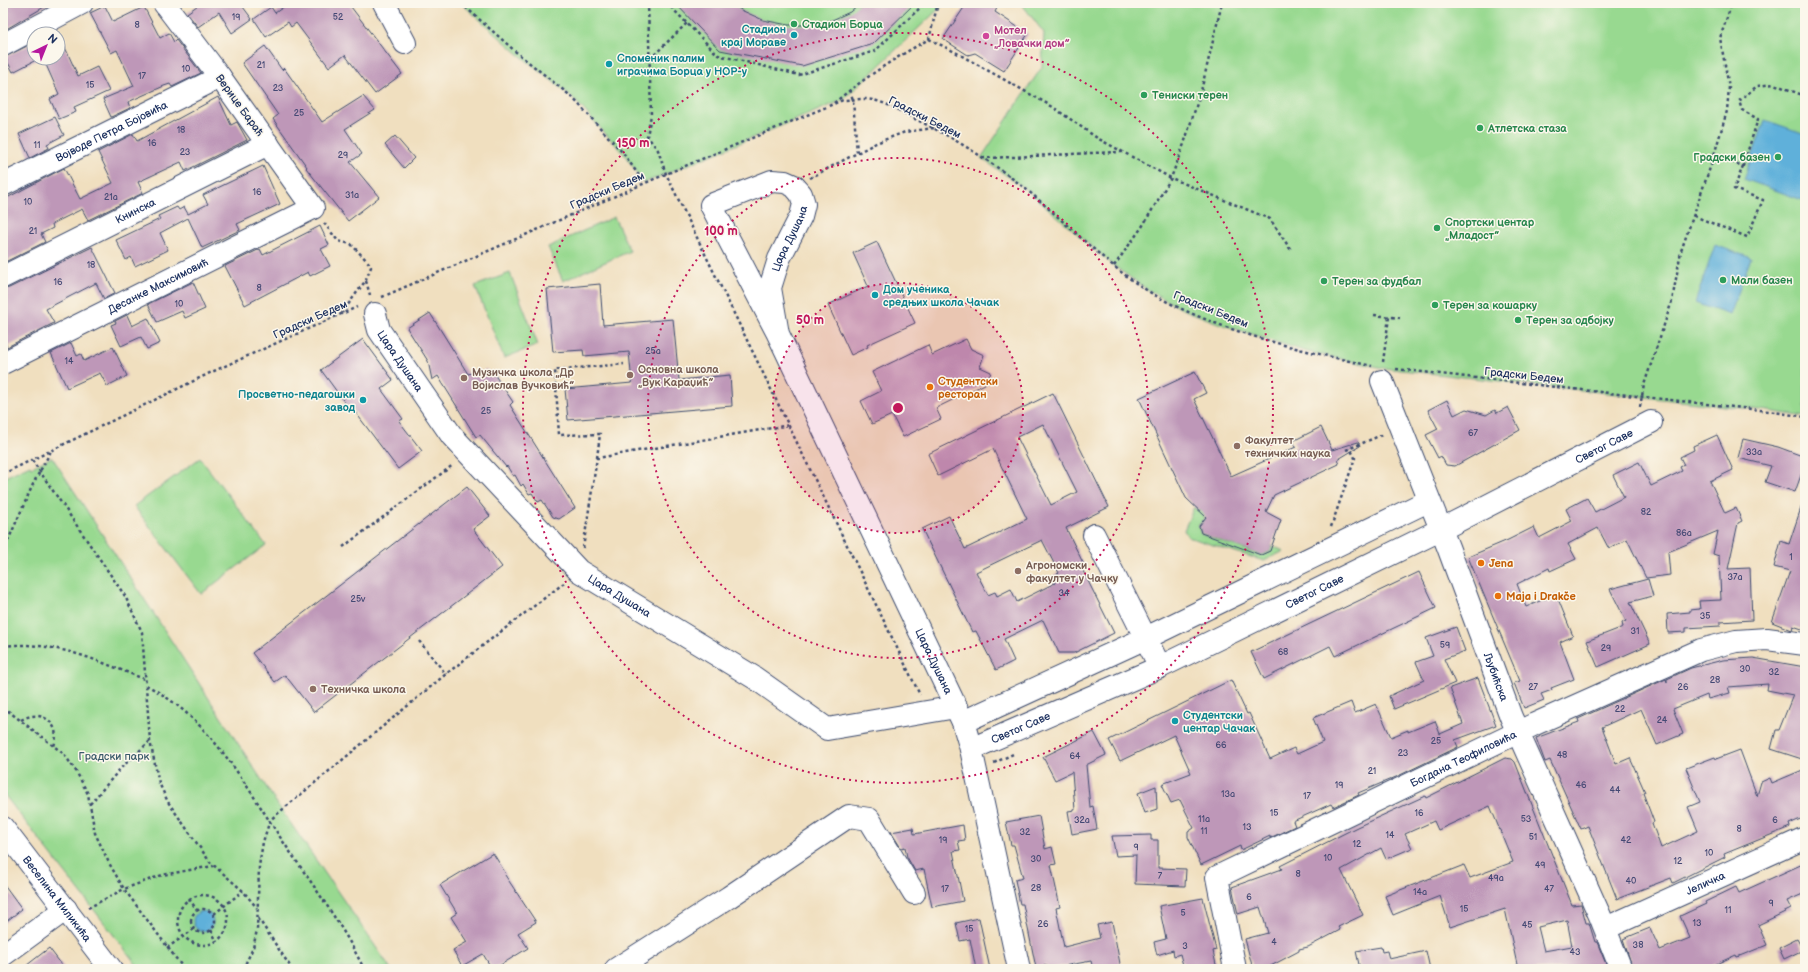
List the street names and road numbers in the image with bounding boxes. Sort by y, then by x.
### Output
street label: Верице Бараћ [213,72,267,139]
street label: Градски Бедем [886,94,963,141]
street label: Војводе Петра Бојовића [54,98,170,165]
street label: Градски Бедем [568,169,646,212]
street label: Книнска [113,195,158,227]
street label: Цара Душана [770,204,810,273]
street label: Десанке Максимовић [106,255,211,317]
street label: Градски Бедем [1171,289,1250,330]
street label: Градски Бедем [271,297,349,342]
street label: Цара Душана [374,328,426,395]
street label: Градски Бедем [1484,365,1564,386]
street label: Светог Саве [1573,426,1635,467]
street label: Цара Душана [585,572,654,620]
street label: Светог Саве [1283,572,1346,612]
street label: Цара Душана [912,626,955,697]
street label: Љубићска [1480,650,1511,703]
street label: Светог Саве [989,709,1052,747]
street label: Богдана Теофиловића [1408,728,1519,790]
street label: Веселина Миликића [20,854,94,945]
street label: Јеличка [1684,869,1728,898]

